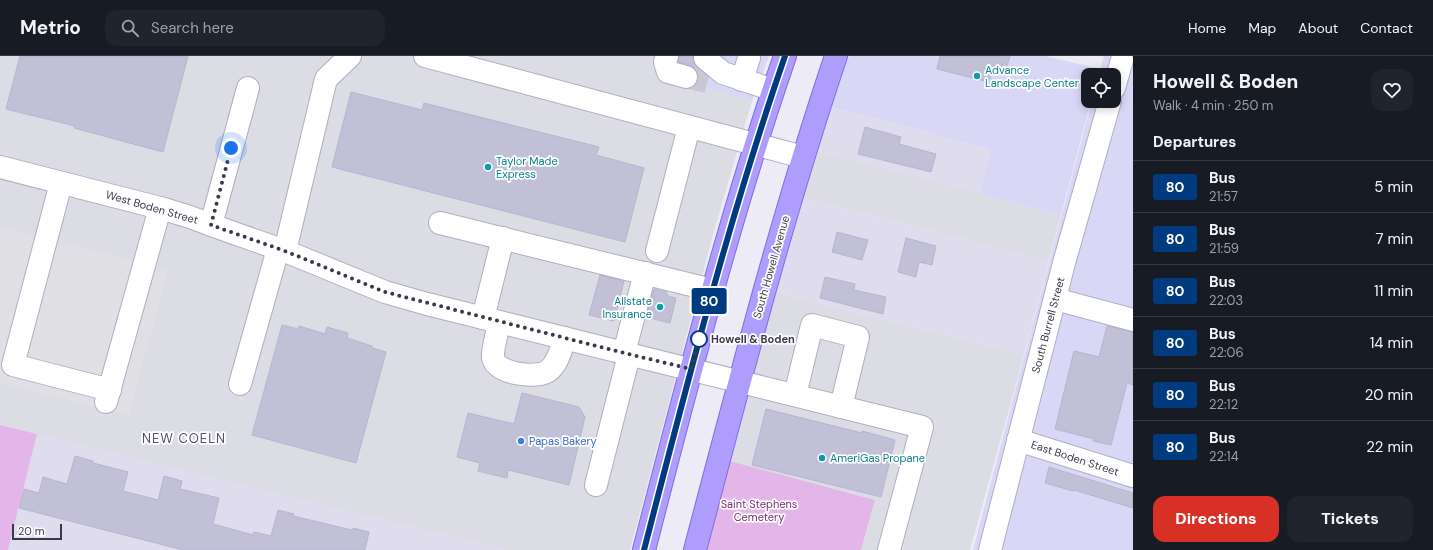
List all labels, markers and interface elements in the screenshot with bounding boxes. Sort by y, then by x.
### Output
search box [105,10,385,46]
text: Metrio [20,15,81,40]
icon: search [119,17,141,39]
text: Search here [151,18,234,38]
text: Home [1188,19,1226,37]
text: Map [1248,19,1276,37]
text: About [1298,19,1338,37]
text: Contact [1360,19,1413,37]
place label: Advance Landscape Center [985,63,1079,90]
map controls [1081,68,1121,108]
button: locate [1081,68,1121,108]
text: Howell & Boden [1153,69,1298,94]
button: heart [1371,69,1413,111]
marker: Advance Landscape Center [972,71,982,81]
text: Walk · 4 min · 250 m [1153,97,1273,114]
text: Departures [1153,132,1236,152]
your location [221,138,241,158]
place label: Taylor Made Express [496,154,558,181]
marker: Taylor Made Express [483,162,493,172]
text: Bus [1209,168,1236,188]
text: 5 min [1374,177,1413,197]
text: 80 [1166,178,1184,196]
street label: West Boden Street [104,187,200,227]
text: 21:57 [1209,188,1238,205]
street label: South Howell Avenue [750,214,792,320]
text: Bus [1209,220,1236,240]
text: 7 min [1375,229,1413,249]
text: 80 [1166,230,1184,248]
text: 21:59 [1209,240,1239,257]
text: Bus [1209,272,1236,292]
street label: South Burrell Street [1028,275,1068,375]
text: 11 min [1374,281,1413,301]
text: 80 [1166,282,1184,300]
line badge: 80 [691,288,727,314]
text: 80 [700,292,718,310]
text: 22:03 [1209,292,1243,309]
place label: Allstate Insurance [602,294,652,321]
marker: Allstate Insurance [655,302,665,312]
text: Bus [1209,324,1236,344]
marker: Howell & Boden [690,330,708,348]
place label: Howell & Boden [711,332,795,346]
text: 14 min [1370,333,1413,353]
text: 80 [1166,334,1184,352]
text: 22:06 [1209,344,1244,361]
text: Bus [1209,376,1236,396]
text: 20 min [1365,385,1413,405]
text: 80 [1166,386,1184,404]
text: 22:12 [1209,396,1238,413]
text: Bus [1209,428,1236,448]
district label: NEW COELN [142,430,226,447]
place label: Papas Bakery [529,434,597,448]
marker: Papas Bakery [516,436,526,446]
street label: East Boden Street [1029,437,1121,479]
text: 22 min [1366,437,1413,457]
text: 80 [1166,438,1184,456]
text: 22:14 [1209,448,1239,465]
place label: AmeriGas Propane [830,451,925,465]
marker: AmeriGas Propane [817,453,827,463]
button: Directions [1153,496,1279,542]
button: Tickets [1287,496,1413,542]
park label: Saint Stephens Cemetery [721,497,797,524]
scale bar [12,522,62,541]
text: 20 m [18,524,44,538]

